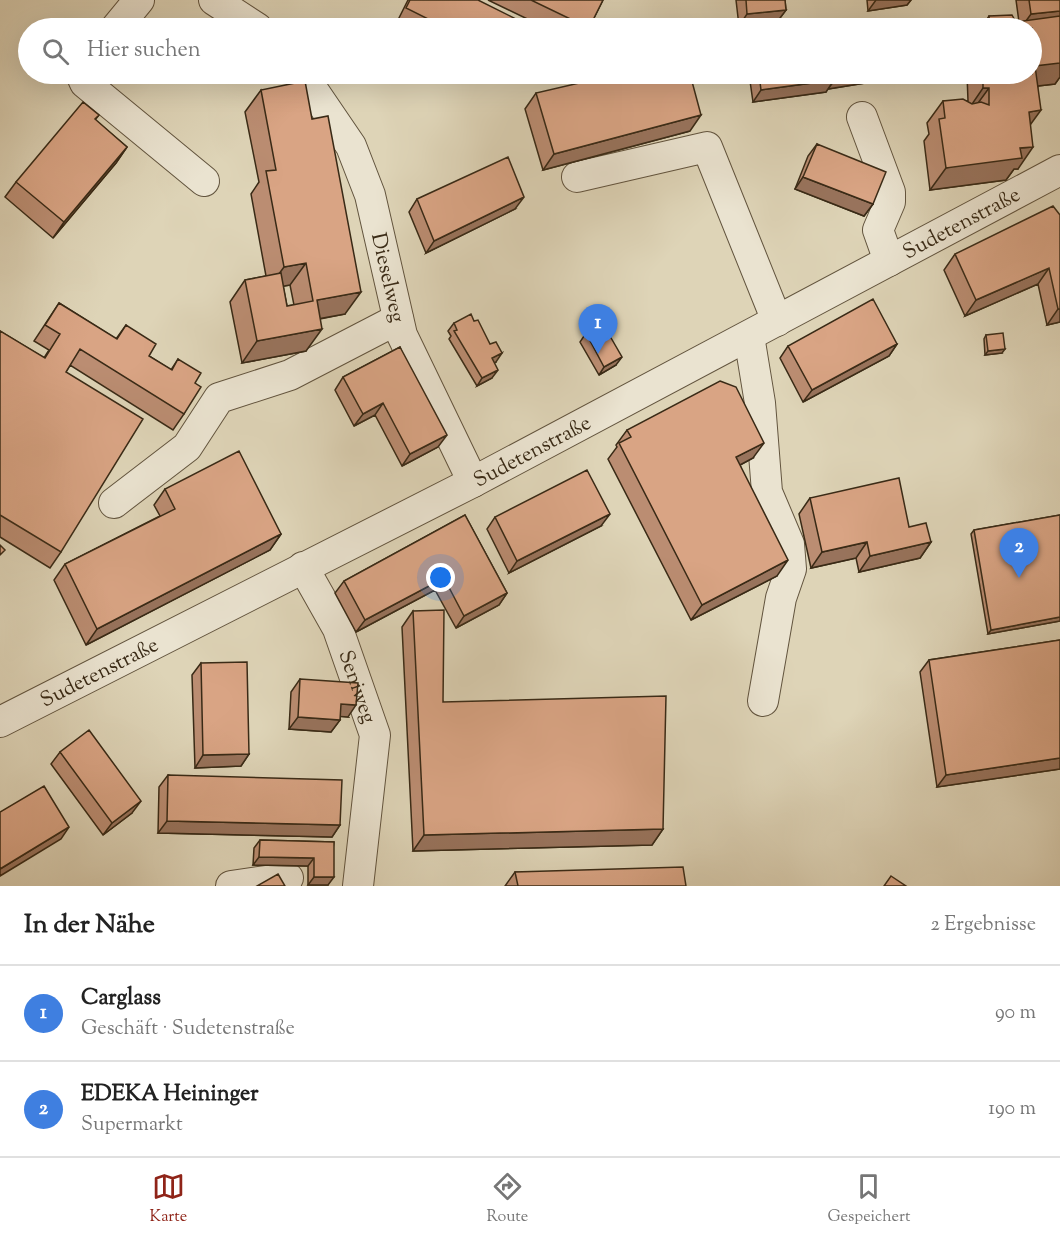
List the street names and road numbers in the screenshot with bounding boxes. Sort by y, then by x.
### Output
street label: Sudetenstraße [898,181,1026,268]
street label: Dieselweg [362,230,412,325]
street label: Sudetenstraße [469,409,597,496]
street label: Sudetenstraße [35,631,164,716]
street label: Seniweg [330,646,383,728]

